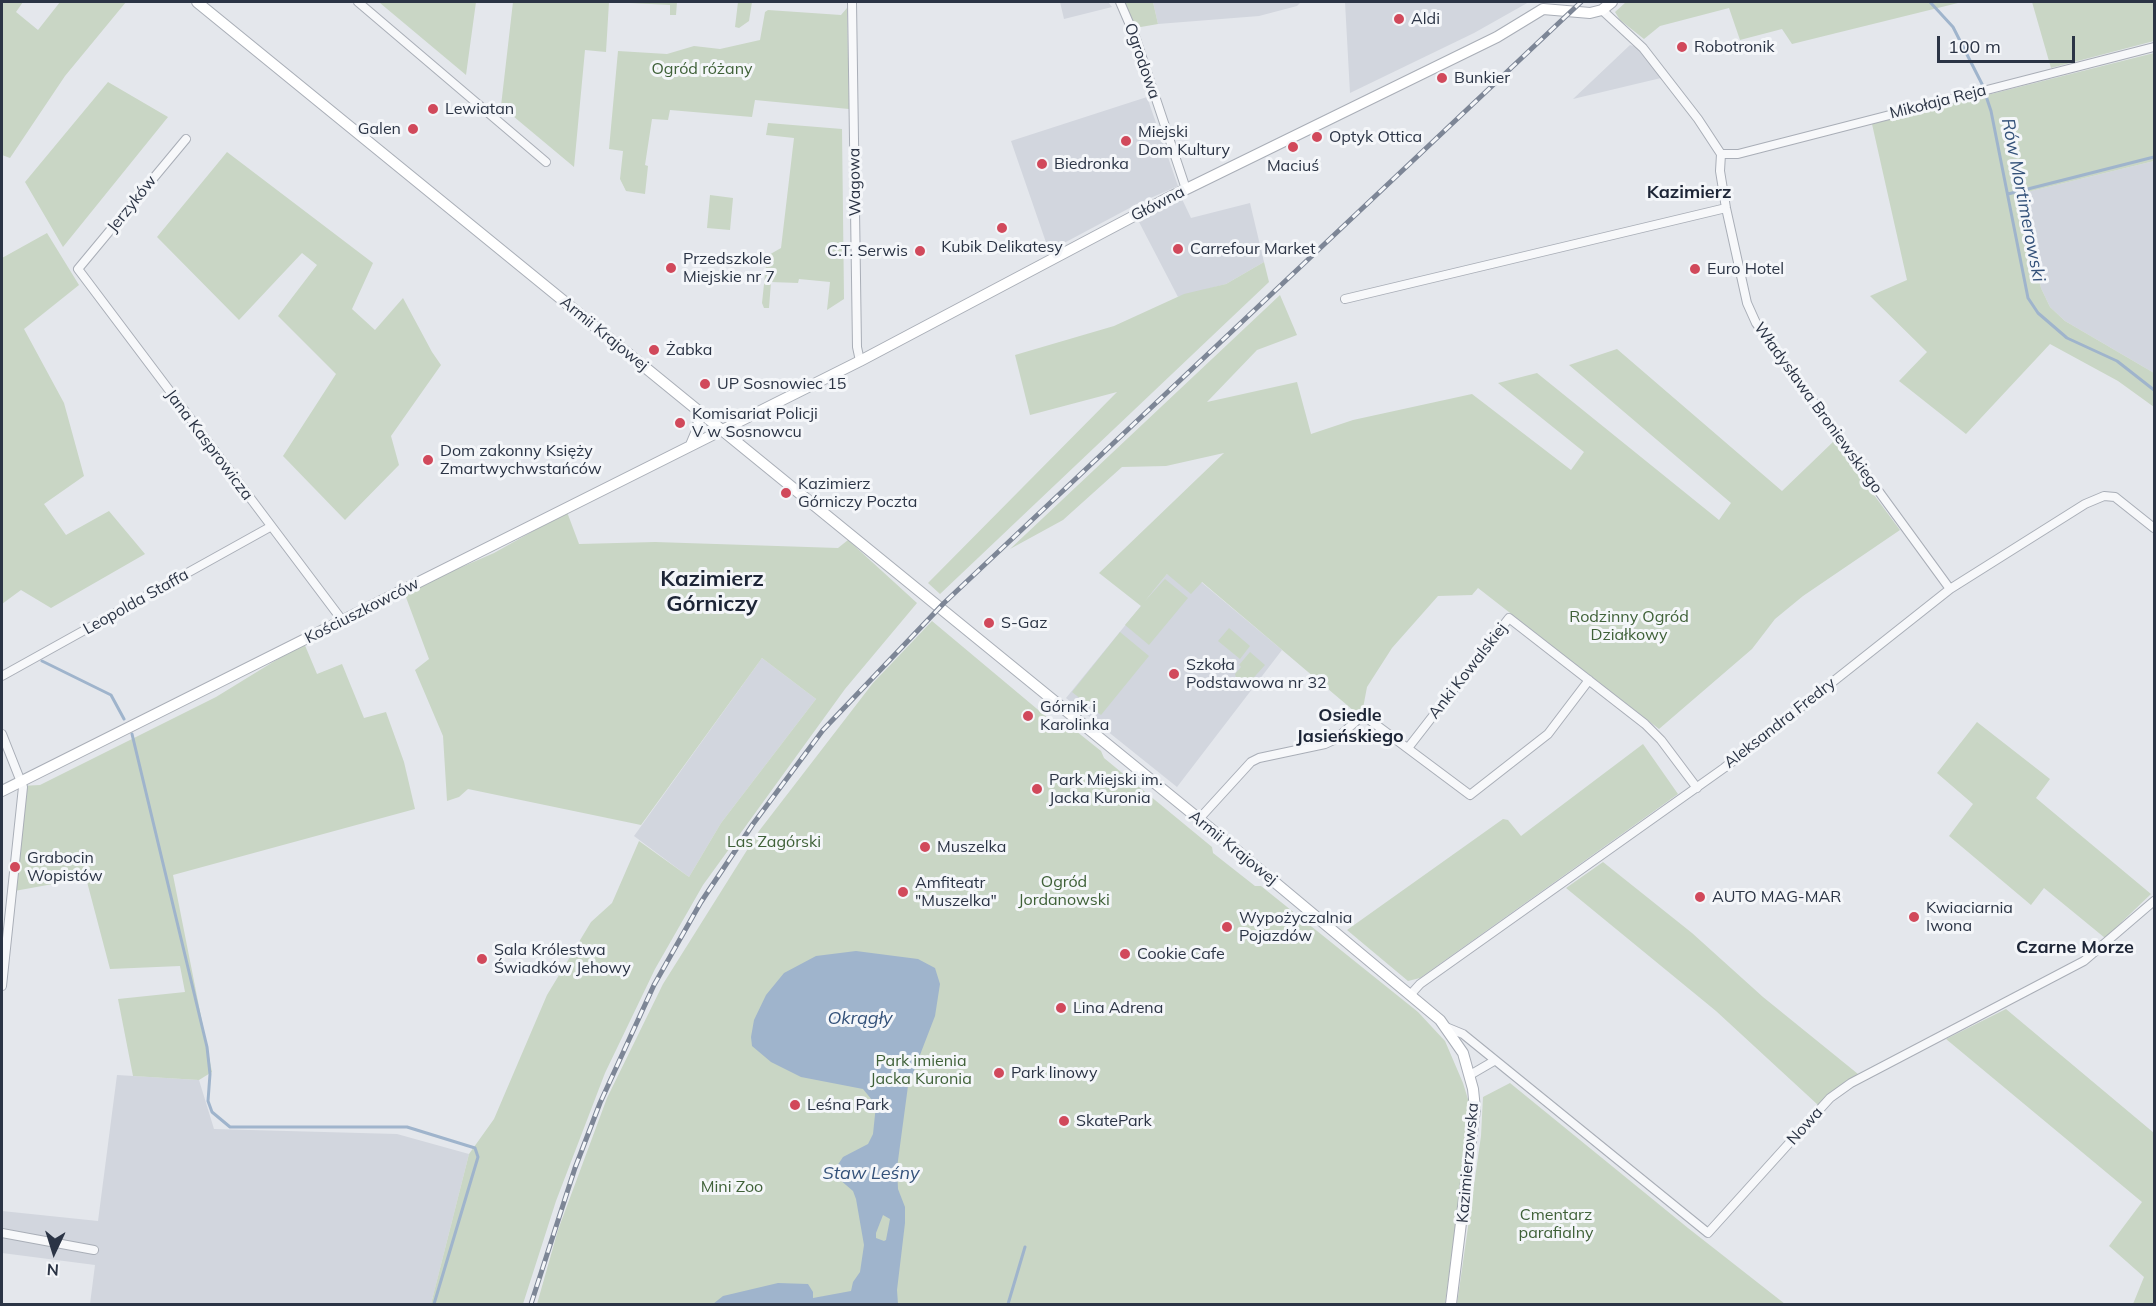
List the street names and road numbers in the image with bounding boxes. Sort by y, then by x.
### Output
street label: Ogrodowa [1120,21,1164,101]
street label: Mikołaja Reja [1888,81,1988,123]
street label: Wagowa [845,148,865,216]
street label: Jerzyków [103,172,161,236]
street label: Główna [1128,182,1188,226]
street label: Armii Krajowej [556,293,652,375]
street label: Władysława Broniewskiego [1750,319,1886,497]
street label: Jana Kasprowicza [161,386,257,504]
street label: Leopolda Staffa [80,565,192,639]
street label: Kościuszkowców [302,574,422,648]
street label: Anki Kowalskiej [1425,619,1511,723]
street label: Aleksandra Fredry [1721,674,1839,772]
street label: Armii Krajowej [1185,807,1281,889]
street label: Kazimierzowska [1453,1102,1483,1224]
street label: Nowa [1783,1103,1827,1149]

